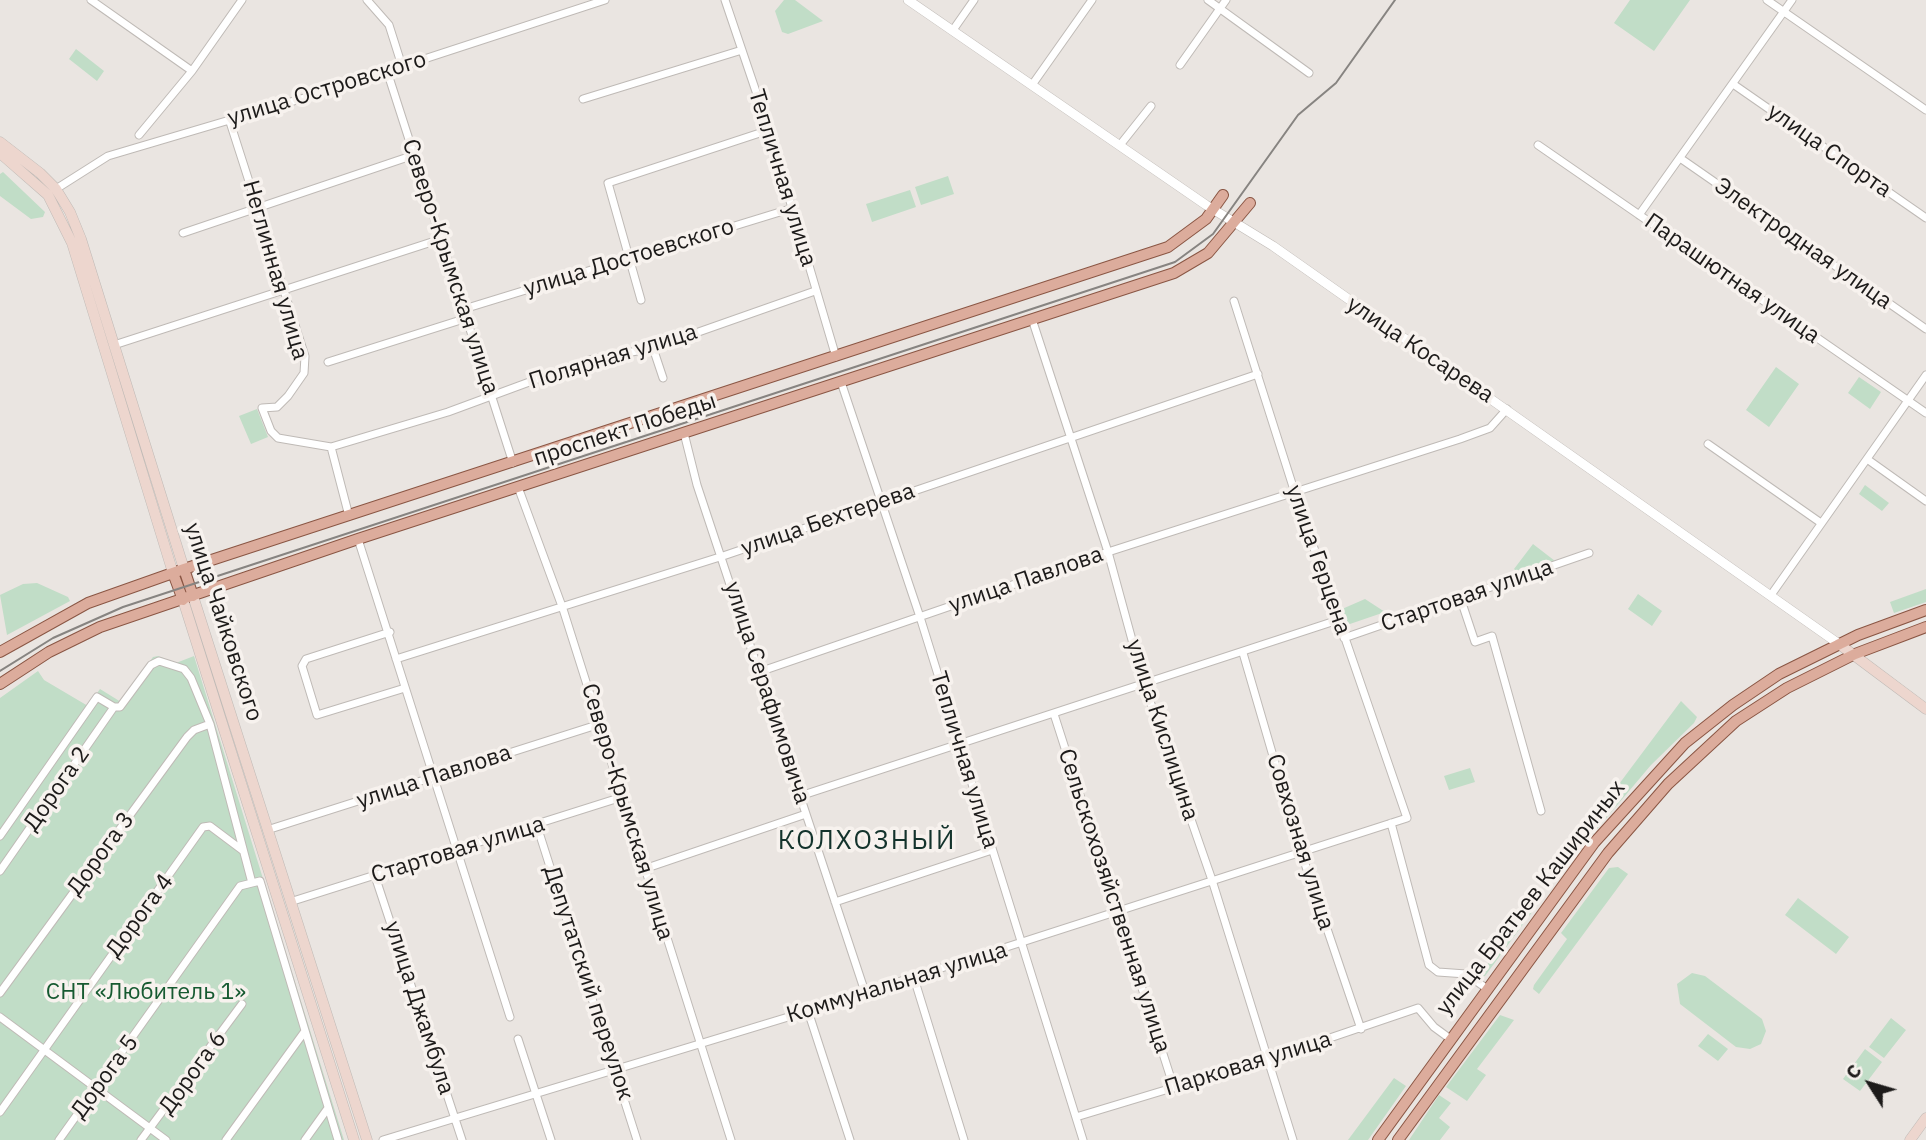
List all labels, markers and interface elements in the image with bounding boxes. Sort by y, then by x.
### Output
street label: улица Островского [224,46,430,132]
street label: Тепличная улица [742,86,822,270]
street label: улица Спорта [1762,98,1896,204]
street label: Северо-Крымская улица [396,136,504,398]
street label: Электродная улица [1709,172,1897,316]
street label: Неглинная улица [236,177,314,363]
street label: Парашютная улица [1639,208,1825,350]
street label: улица Достоевского [521,213,737,303]
street label: улица Косарева [1341,291,1499,409]
street label: Полярная улица [525,318,701,396]
street label: проспект Победы [530,387,720,473]
street label: улица Бехтерева [737,477,919,563]
street label: улица Герцена [1279,482,1357,638]
street label: улица Чайковского [178,519,268,725]
street label: улица Павлова [945,541,1107,619]
street label: Стартовая улица [1377,554,1557,638]
street label: улица Серафимовича [718,578,816,808]
street label: улица Кислицина [1120,636,1204,824]
street label: Тепличная улица [924,668,1004,852]
street label: Северо-Крымская улица [575,680,679,944]
street label: улица Павлова [353,739,515,815]
street label: Дорога 2 [18,741,96,837]
street label: Сельскохозяйственная улица [1052,745,1176,1057]
street label: Совхозная улица [1260,751,1340,933]
street label: улица Братьев Кашириных [1431,775,1631,1021]
street label: Дорога 3 [61,807,141,901]
street label: Стартовая улица [368,810,548,890]
district label: КОЛХОЗНЫЙ [779,825,955,857]
street label: Депутатский переулок [537,862,639,1104]
street label: Дорога 4 [100,869,180,963]
street label: улица Джамбула [378,918,460,1098]
street label: Коммунальная улица [783,936,1011,1030]
park label: СНТ «Любитель 1» [46,978,246,1006]
street label: Парковая улица [1161,1025,1335,1103]
street label: Дорога 6 [153,1026,233,1120]
street label: Дорога 5 [65,1030,145,1124]
north arrow [1835,1049,1905,1119]
text: С [1840,1059,1867,1084]

